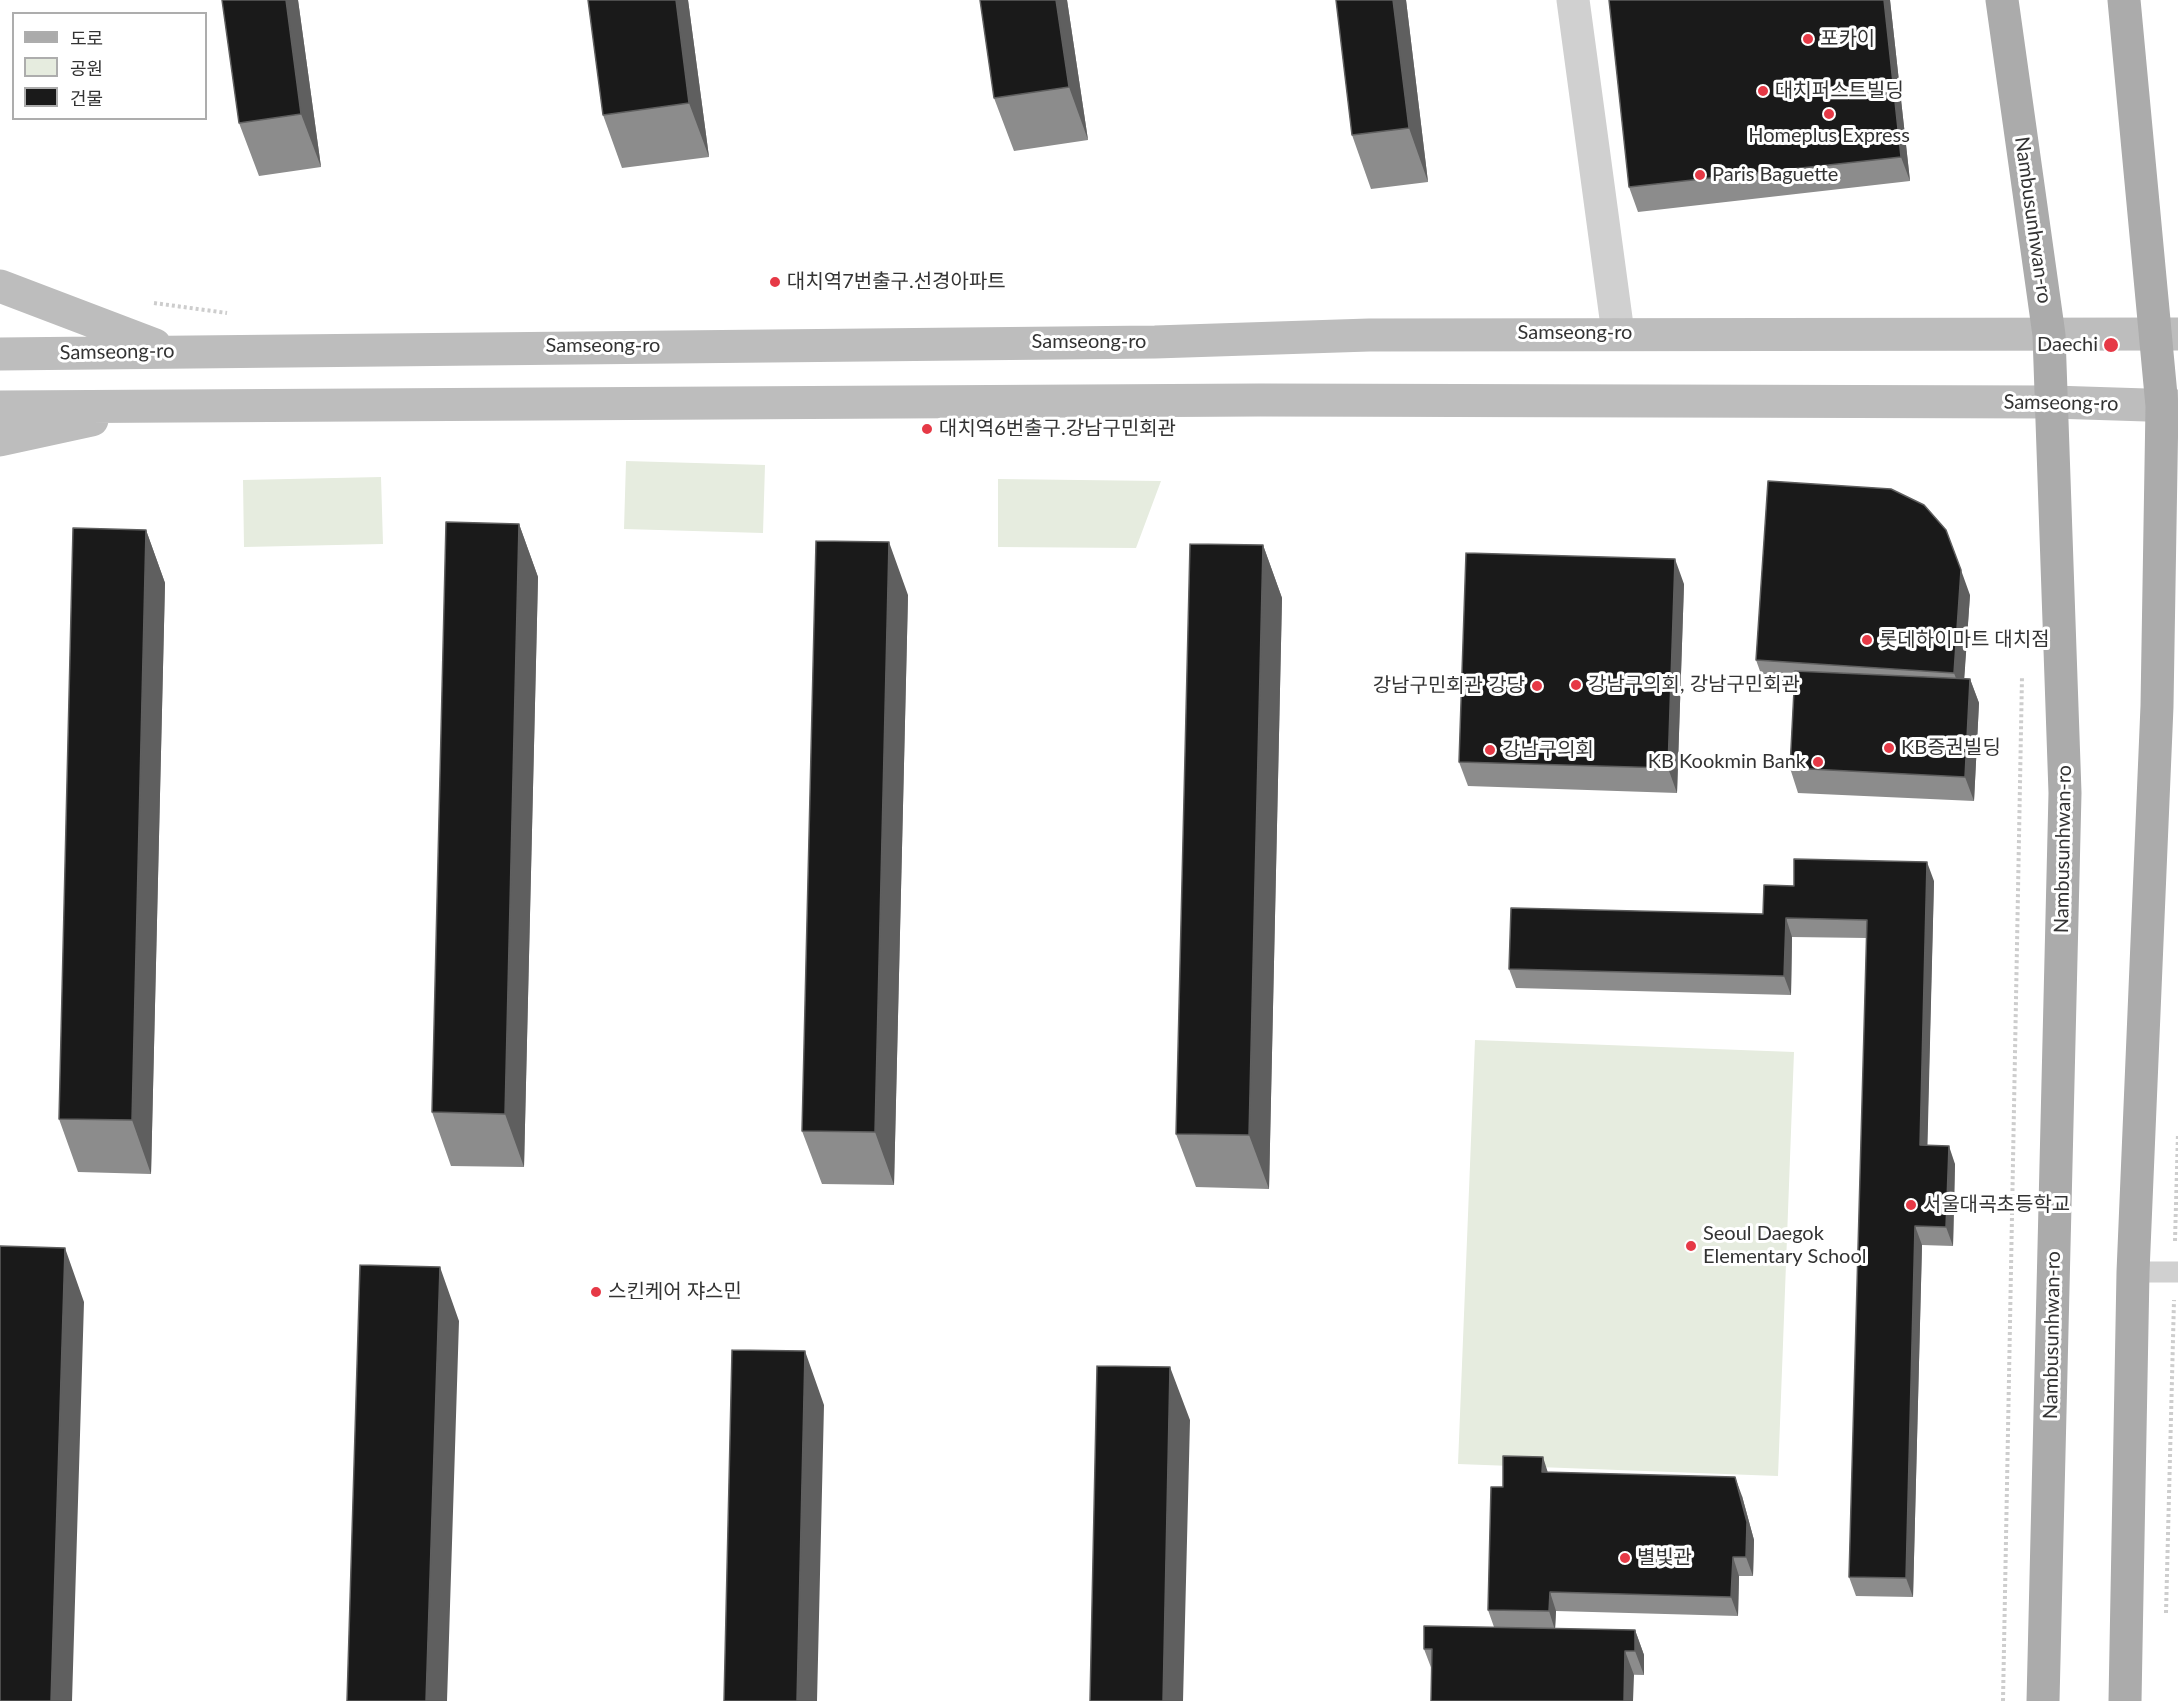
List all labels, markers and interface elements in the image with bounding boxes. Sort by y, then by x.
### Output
legend [12,12,207,120]
text: 도로 [70,27,103,49]
place label: 포카이 [1820,27,1875,51]
marker: 포카이 [1801,32,1815,46]
text: 공원 [70,57,103,79]
place label: 대치퍼스트빌딩 [1775,79,1904,103]
marker: 대치퍼스트빌딩 [1756,84,1770,98]
text: 건물 [70,87,103,109]
marker: Homeplus Express [1822,107,1836,121]
place label: Homeplus Express [1748,124,1910,148]
street label: Nambusunhwan-ro [2009,135,2057,305]
place label: Paris Baguette [1712,163,1838,187]
marker: Paris Baguette [1693,168,1707,182]
place label: 대치역7번출구.선경아파트 [787,270,1006,294]
marker: 대치역7번출구.선경아파트 [768,275,782,289]
street label: Samseong-ro [1518,321,1632,345]
street label: Samseong-ro [1032,330,1146,354]
place label: Daechi [2037,333,2098,357]
street label: Samseong-ro [546,334,660,358]
marker: Daechi [2102,336,2120,354]
street label: Samseong-ro [59,339,175,365]
street label: Samseong-ro [2003,390,2119,416]
place label: 대치역6번출구.강남구민회관 [939,417,1176,441]
marker: 대치역6번출구.강남구민회관 [920,422,934,436]
place label: 롯데하이마트 대치점 [1879,628,2050,652]
marker: 롯데하이마트 대치점 [1860,633,1874,647]
place label: 강남구의회, 강남구민회관 [1588,673,1800,697]
place label: 강남구민회관 강당 [1373,674,1525,698]
marker: 강남구의회, 강남구민회관 [1569,678,1583,692]
marker: 강남구민회관 강당 [1530,679,1544,693]
place label: KB증권빌딩 [1901,736,2001,760]
place label: 강남구의회 [1502,738,1594,762]
marker: KB증권빌딩 [1882,741,1896,755]
marker: 강남구의회 [1483,743,1497,757]
place label: KB Kookmin Bank [1648,750,1806,774]
marker: KB Kookmin Bank [1811,755,1825,769]
street label: Nambusunhwan-ro [2050,765,2076,933]
place label: 서울대곡초등학교 [1923,1193,2070,1217]
marker: 서울대곡초등학교 [1904,1198,1918,1212]
place label: Seoul Daegok Elementary School [1703,1222,1866,1269]
marker: Seoul Daegok Elementary School [1684,1239,1698,1253]
street label: Nambusunhwan-ro [2039,1251,2065,1419]
place label: 스킨케어 쟈스민 [608,1280,742,1304]
marker: 스킨케어 쟈스민 [589,1285,603,1299]
place label: 별빛관 [1637,1546,1692,1570]
marker: 별빛관 [1618,1551,1632,1565]

